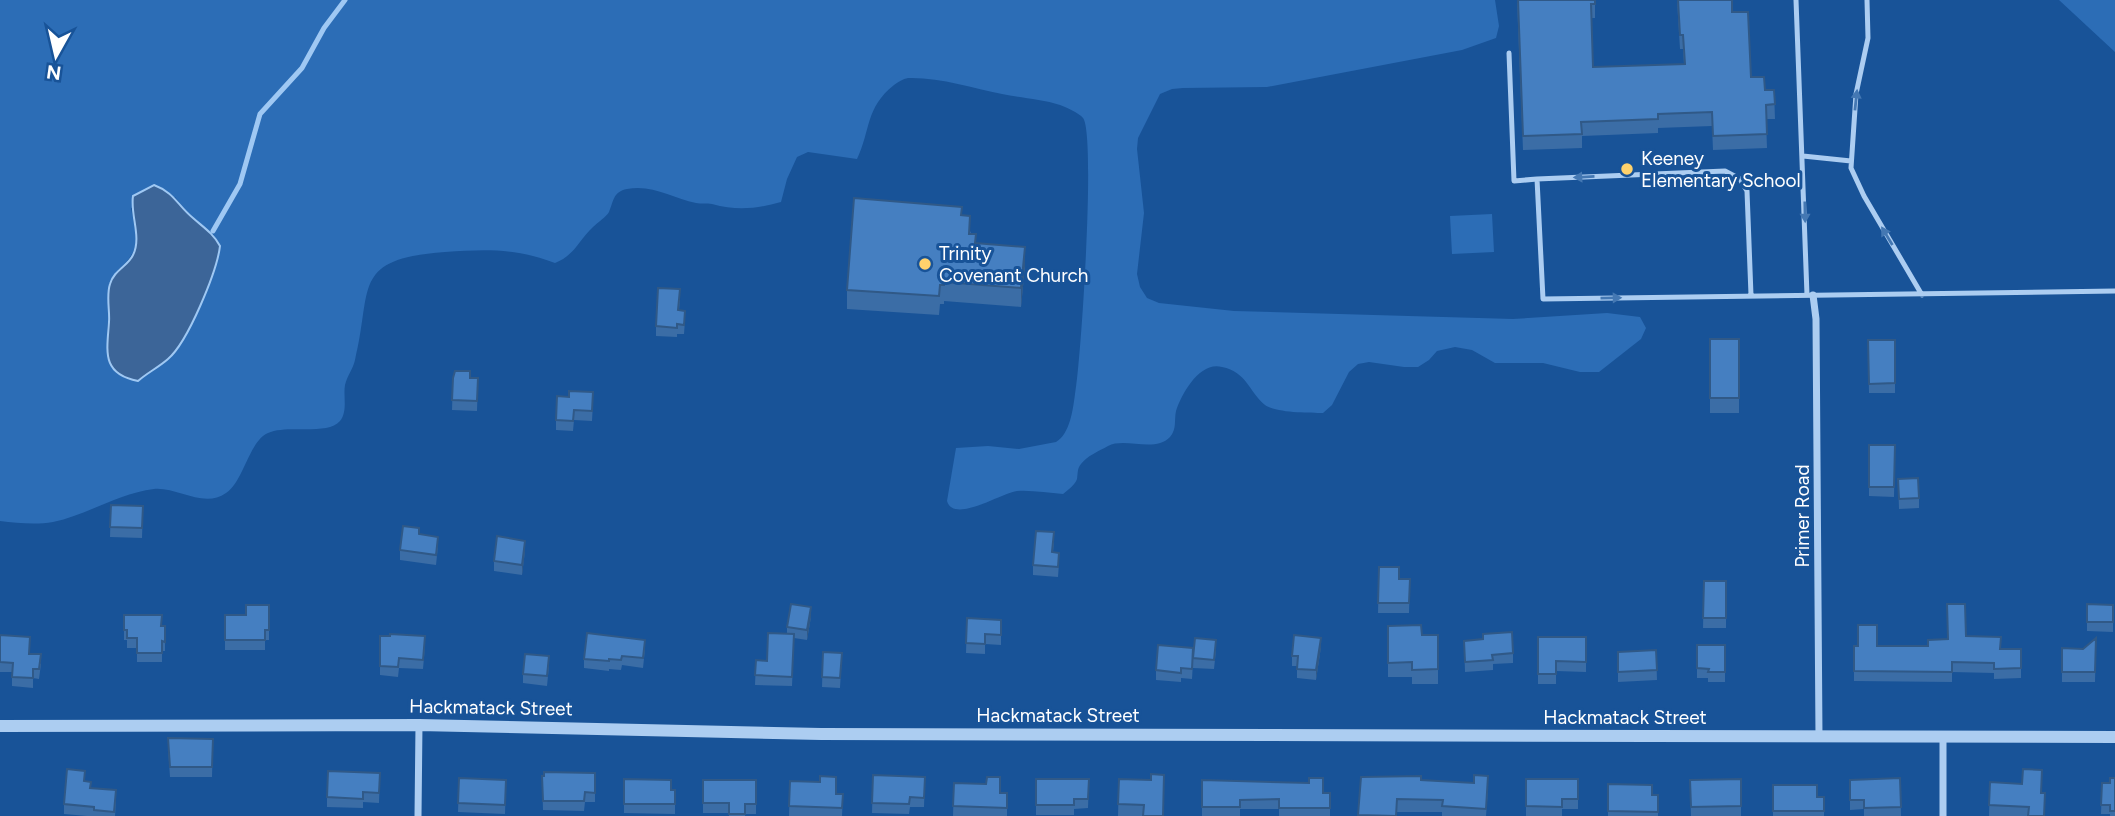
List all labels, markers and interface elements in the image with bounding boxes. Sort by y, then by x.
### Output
north arrow [21,21,91,91]
text: N [45,60,63,85]
one-way arrow [1851,89,1862,111]
place label: Keeney Elementary School [1641,147,1801,192]
marker: Keeney Elementary School [1619,161,1635,177]
one-way arrow [1573,172,1595,183]
one-way arrow [1799,201,1810,223]
one-way arrow [1881,226,1893,245]
place label: Trinity Covenant Church [939,242,1088,287]
marker: Trinity Covenant Church [917,256,933,272]
one-way arrow [1600,292,1622,304]
street label: Primer Road [1791,464,1814,568]
street label: Hackmatack Street [409,695,573,720]
street label: Hackmatack Street [976,704,1140,727]
street label: Hackmatack Street [1543,706,1707,729]

